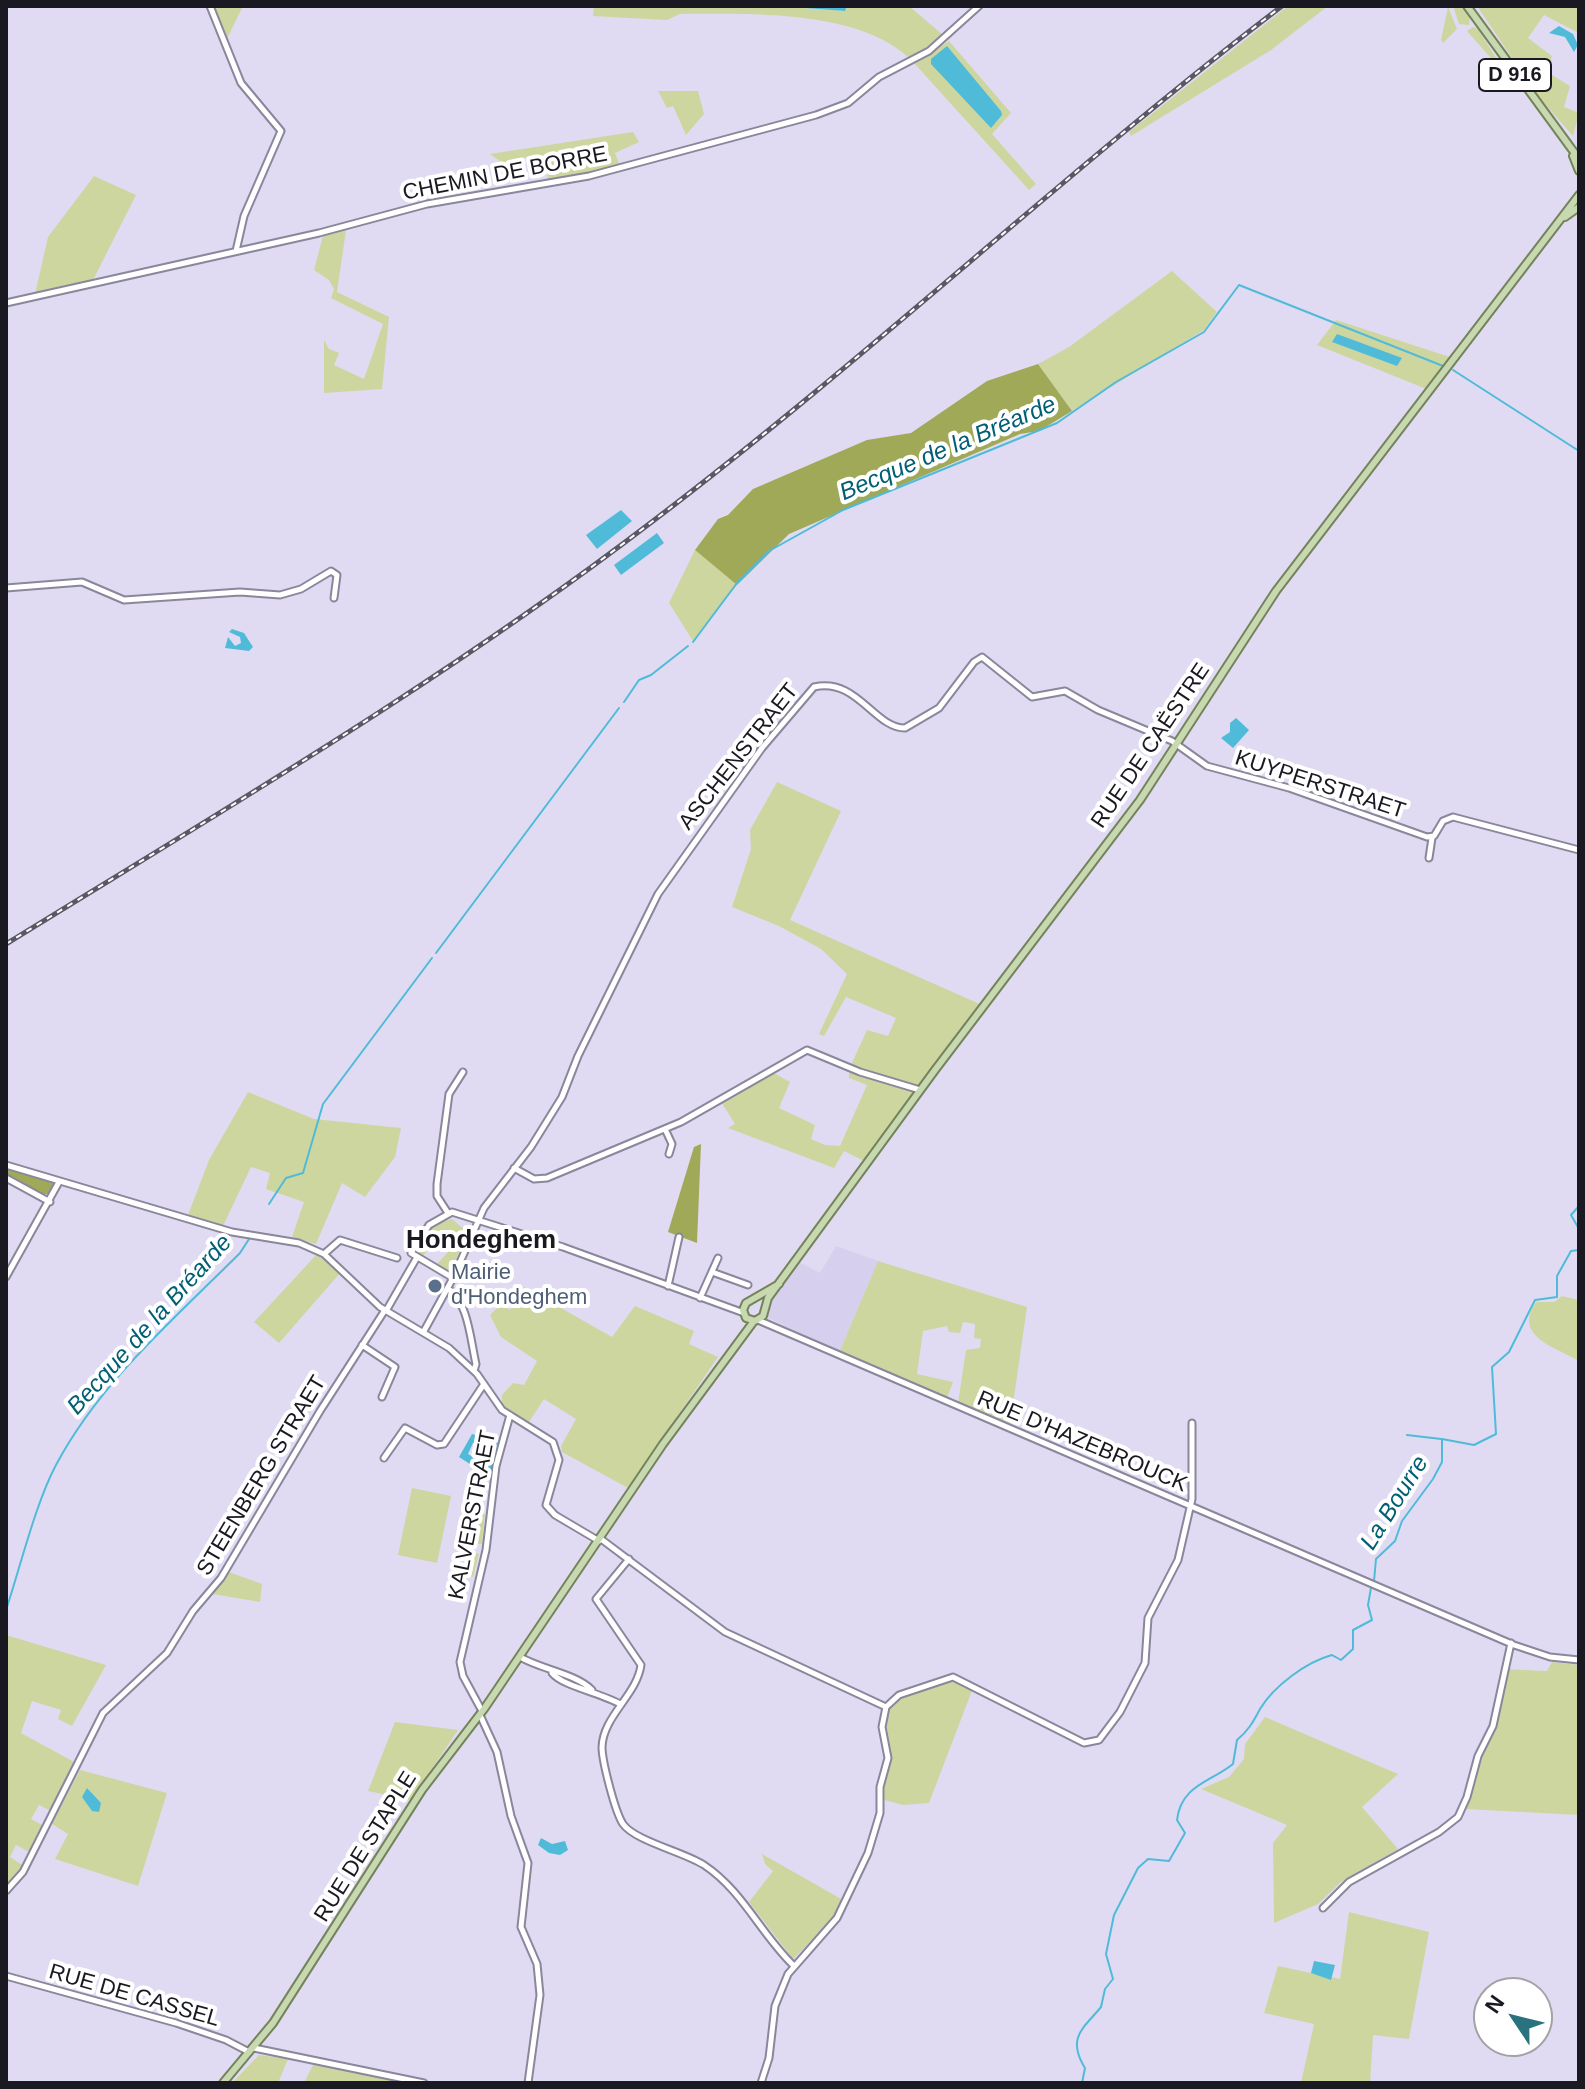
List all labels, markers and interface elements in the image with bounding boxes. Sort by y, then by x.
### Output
road number: D 916 [1479,59,1551,91]
street label: CHEMIN DE BORRE [400,141,610,207]
water label: Becque de la Bréarde [836,390,1060,508]
street label: RUE DE CAËSTRE [1086,659,1216,833]
street label: ASCHENSTRAET [674,679,804,835]
street label: KUYPERSTRAET [1232,745,1408,825]
district label: Hondeghem [406,1225,556,1257]
water label: Becque de la Bréarde [62,1229,238,1421]
place label: Mairie d'Hondeghem [451,1260,587,1312]
marker: Mairie d'Hondeghem [426,1277,444,1295]
street label: STEENBERG STRAET [192,1371,332,1581]
street label: RUE D'HAZEBROUCK [973,1386,1191,1498]
street label: KALVERSTRAET [444,1428,502,1602]
water label: La Bourre [1355,1451,1435,1555]
street label: RUE DE STAPLE [309,1767,423,1927]
street label: RUE DE CASSEL [46,1959,222,2033]
north arrow [1473,1977,1553,2057]
text: N [1480,1990,1509,2018]

